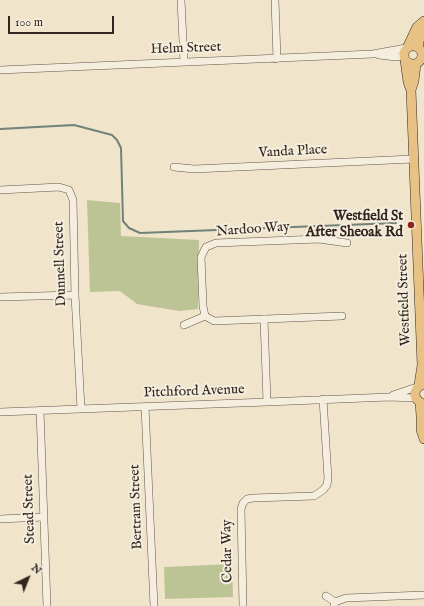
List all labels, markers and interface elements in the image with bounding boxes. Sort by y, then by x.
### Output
scale bar [10,8,116,34]
text: 100 m [15,15,43,30]
street label: Helm Street [150,39,222,59]
street label: Vanda Place [258,142,328,162]
place label: Westfield St After Sheoak Rd [306,209,403,242]
street label: Nardoo Way [216,219,290,241]
marker: Westfield St After Sheoak Rd [406,220,416,230]
street label: Dunnell Street [51,221,71,307]
street label: Westfield Street [395,254,415,346]
street label: Pitchford Avenue [143,382,245,402]
street label: Bertram Street [127,464,147,550]
street label: Stead Street [20,474,40,544]
street label: Cedar Way [219,519,237,583]
north arrow [8,558,48,598]
text: N [28,561,44,578]

